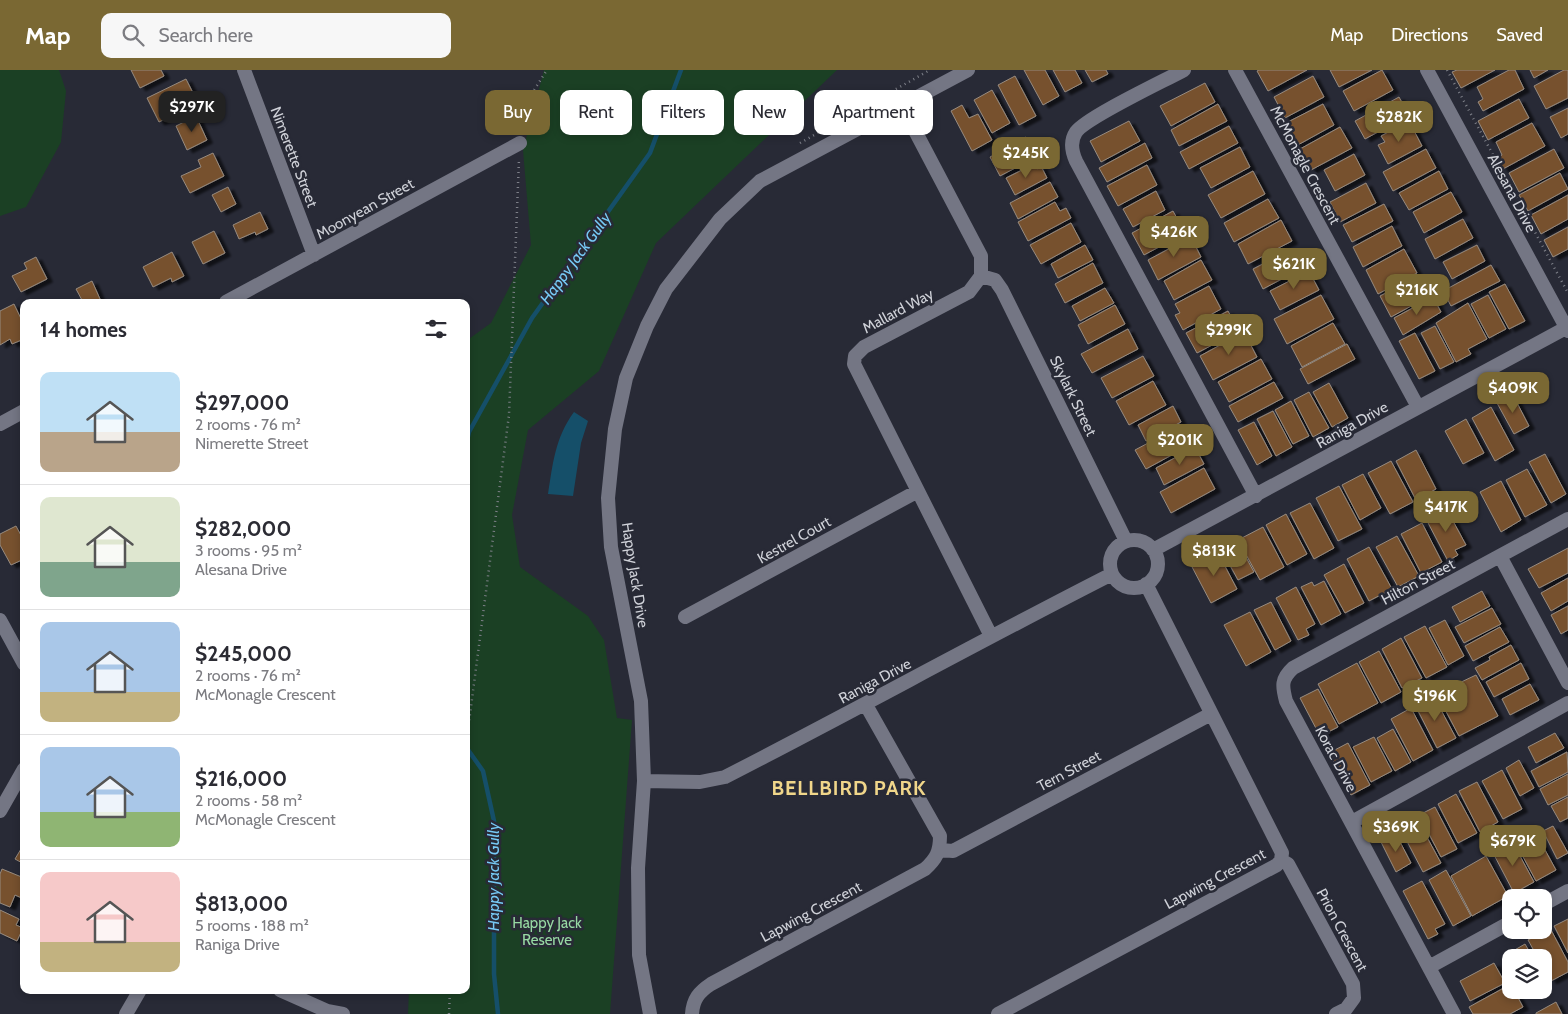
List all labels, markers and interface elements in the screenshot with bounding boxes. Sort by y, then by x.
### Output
search box [101,13,451,58]
text: Map [25,21,71,50]
icon: search [119,21,147,49]
text: Search here [159,24,253,47]
text: Map [1330,24,1363,46]
text: Directions [1391,24,1468,46]
text: Saved [1496,24,1543,46]
pin: $297K [157,90,227,133]
chip: Buy [485,90,550,135]
chip: Rent [560,90,632,135]
chip: Filters [642,90,724,135]
chip: New [734,90,804,135]
chip: Apartment [814,90,933,135]
text: $297K [170,97,214,116]
pin: $282K [1364,100,1434,143]
street label: McMonagle Crescent [1266,103,1344,227]
street label: Nimerette Street [267,104,321,210]
text: $282K [1376,107,1422,126]
pin: $245K [991,136,1061,179]
text: $245K [1003,143,1049,162]
street label: Alesana Drive [1484,151,1540,236]
street label: Moonyean Street [313,175,417,243]
water label: Happy Jack Gully [536,208,615,308]
pin: $426K [1139,216,1209,258]
text: $426K [1151,222,1197,241]
pin: $621K [1259,248,1329,290]
text: $621K [1273,254,1315,273]
pin: $216K [1382,274,1452,316]
text: $216K [1396,280,1438,299]
street label: Mallard Way [859,285,937,337]
pin: $299K [1194,314,1264,356]
icon: filters [422,315,450,343]
text: 14 homes [40,317,127,342]
text: $299K [1206,320,1252,339]
street label: Skylark Street [1046,353,1100,439]
pin: $409K [1478,372,1548,414]
text: $409K [1488,378,1538,397]
text: $297,000 [195,390,289,415]
icon: home [80,392,140,452]
street label: Raniga Drive [1313,398,1391,452]
text: 2 rooms · 76 m² [195,415,301,434]
pin: $201K [1145,424,1215,466]
text: $201K [1158,430,1202,449]
text: Nimerette Street [195,434,308,453]
pin: $417K [1411,490,1481,533]
text: $417K [1424,497,1468,516]
street label: Kestrel Court [754,512,834,568]
text: $282,000 [195,516,291,541]
icon: home [80,517,140,577]
street label: Happy Jack Drive [618,521,652,629]
pin: $813K [1179,534,1249,577]
text: 3 rooms · 95 m² [195,541,302,560]
text: $813K [1192,541,1236,560]
street label: Hilton Street [1378,555,1458,609]
text: Alesana Drive [195,560,287,579]
text: $245,000 [195,641,292,666]
icon: home [80,642,140,702]
street label: Raniga Drive [836,654,915,708]
text: 2 rooms · 76 m² [195,666,301,685]
pin: $196K [1400,680,1470,722]
text: McMonagle Crescent [195,685,336,704]
text: $196K [1413,686,1457,705]
street label: Korac Drive [1311,723,1361,795]
street label: Tern Street [1034,747,1104,795]
text: $216,000 [195,766,287,791]
icon: home [80,767,140,827]
district label: BELLBIRD PARK [771,776,927,800]
text: 2 rooms · 58 m² [195,791,302,810]
text: McMonagle Crescent [195,810,336,829]
pin: $369K [1361,810,1431,853]
text: $369K [1373,817,1419,836]
water label: Happy Jack Gully [484,822,503,931]
pin: $679K [1478,824,1548,867]
text: $679K [1490,831,1536,850]
street label: Lapwing Crescent [1162,845,1268,913]
street label: Lapwing Crescent [758,878,864,946]
street label: Prion Crescent [1313,885,1371,975]
map controls [1502,889,1552,999]
button: locate [1502,889,1552,939]
text: $813,000 [195,891,288,916]
icon: home [80,892,140,952]
park label: Happy Jack Reserve [512,914,582,949]
text: 5 rooms · 188 m² [195,916,309,935]
text: Raniga Drive [195,935,280,954]
button: layers [1502,949,1552,999]

